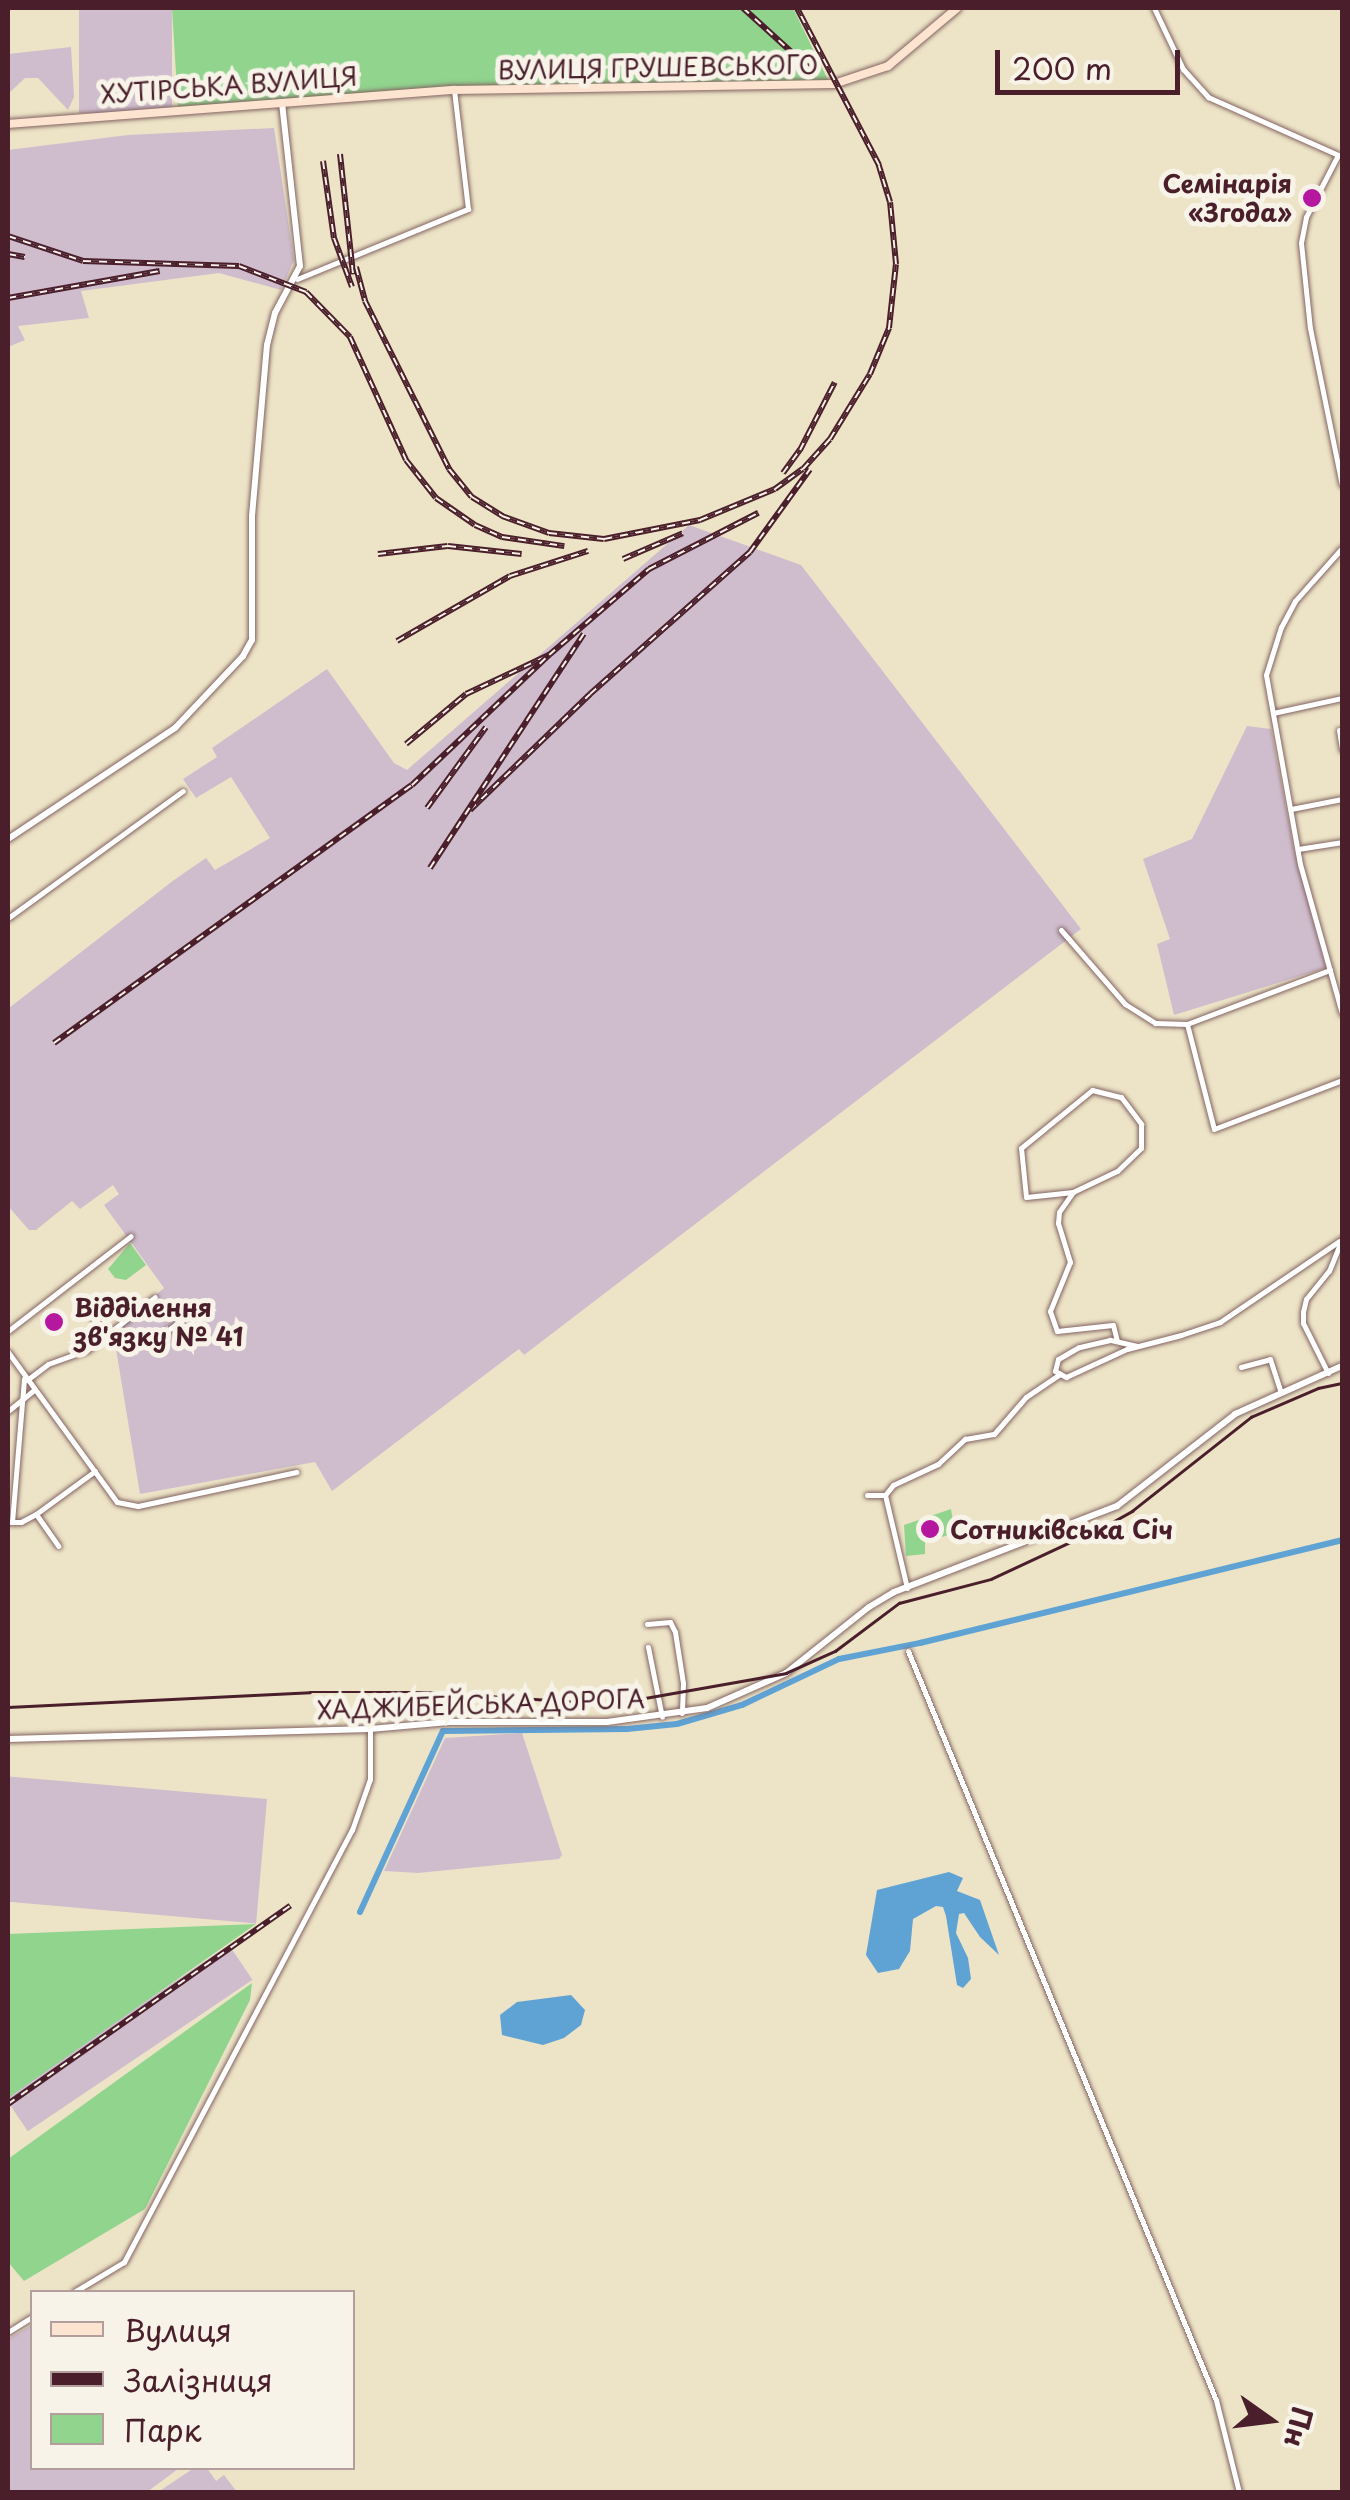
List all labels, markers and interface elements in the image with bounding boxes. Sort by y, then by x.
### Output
scale bar [1000,30,1185,92]
text: 200 m [1012,45,1112,90]
street label: ВУЛИЦЯ ГРУШЕВСЬКОГО [496,49,820,85]
street label: ХУТІРСЬКА ВУЛИЦЯ [100,61,358,109]
place label: Семінарія «Згода» [1162,169,1292,228]
marker: Семінарія «Згода» [1301,187,1323,209]
place label: Відділення зв'язку № 41 [74,1293,243,1352]
marker: Відділення зв'язку № 41 [43,1311,65,1333]
place label: Сотниківська Січ [950,1514,1173,1544]
marker: Сотниківська Січ [919,1518,941,1540]
street label: ХАДЖИБЕЙСЬКА ДОРОГА [316,1683,646,1725]
legend [30,2290,355,2470]
text: Вулиця [124,2307,232,2352]
text: Залізниця [124,2357,273,2402]
north arrow [1220,2370,1320,2470]
text: Пн [1274,2402,1325,2452]
text: Парк [124,2407,201,2452]

